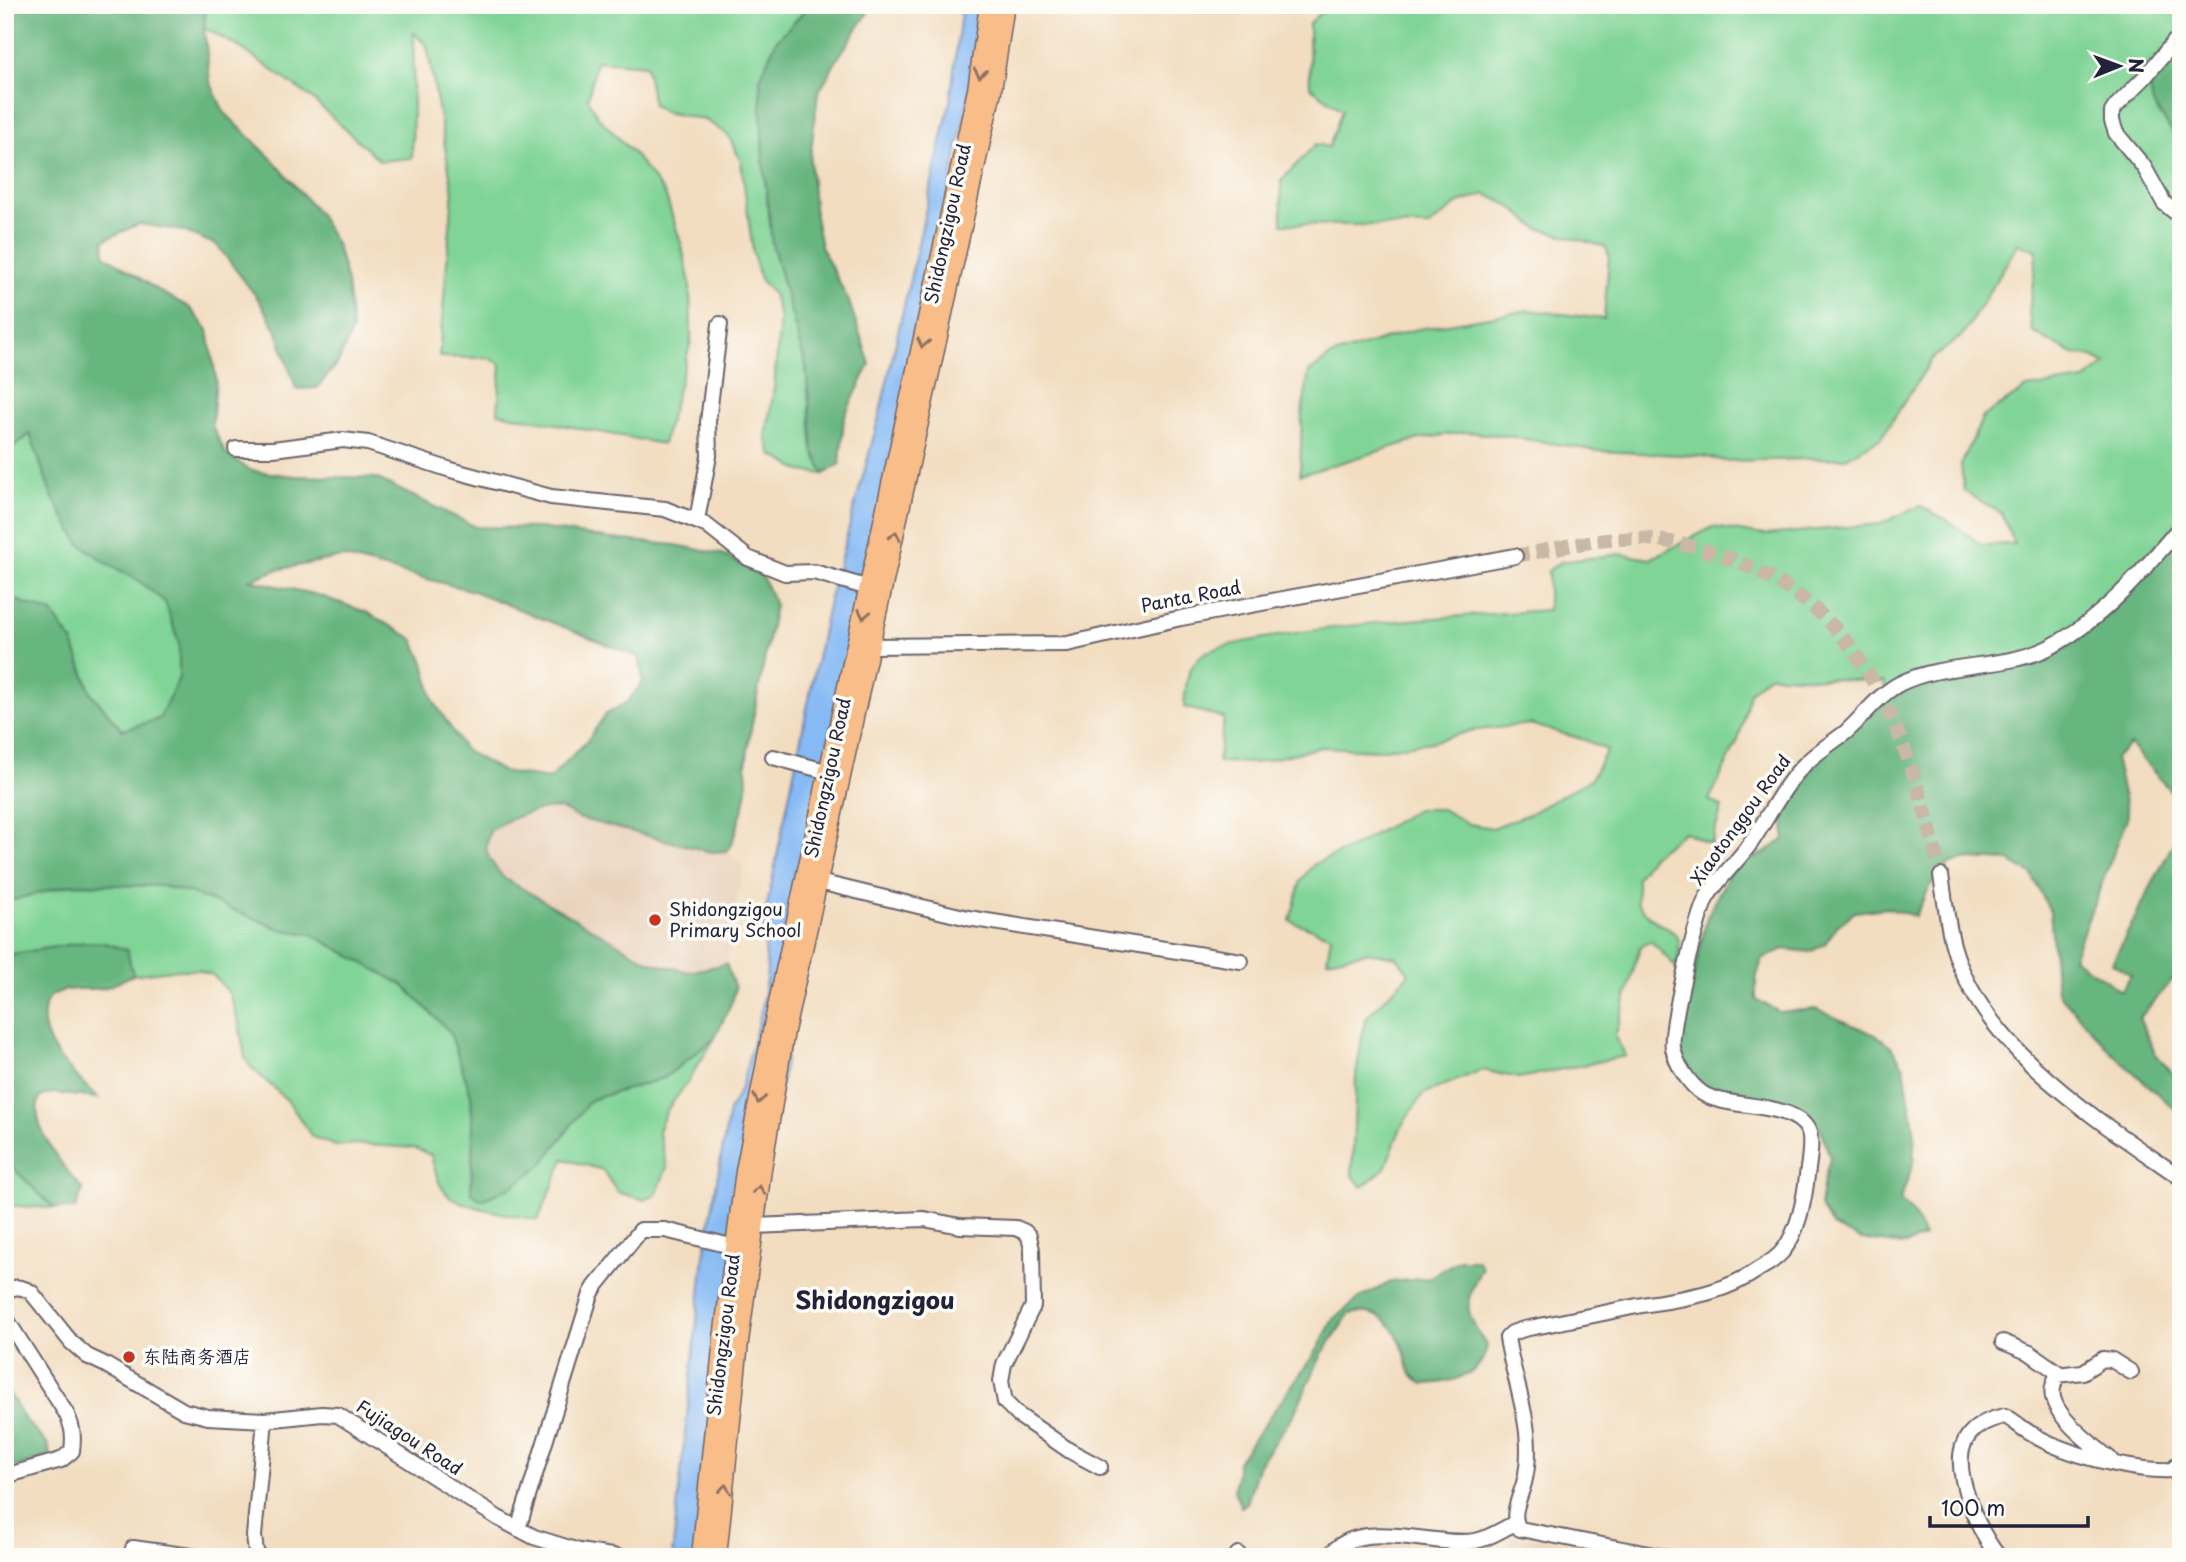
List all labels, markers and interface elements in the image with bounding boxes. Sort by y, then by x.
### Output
north arrow [2084,32,2154,102]
text: N [2123,58,2151,73]
one-way arrow [972,67,987,79]
street label: Shidongzigou Road [916,141,977,306]
one-way arrow [916,337,931,349]
one-way arrow [887,530,902,542]
street label: Panta Road [1139,573,1243,618]
one-way arrow [857,608,872,620]
street label: Shidongzigou Road [796,695,857,860]
street label: Xiaotonggou Road [1683,748,1796,890]
place label: Shidongzigou Primary School [669,895,801,943]
marker: Shidongzigou Primary School [647,912,663,928]
one-way arrow [752,1093,767,1105]
one-way arrow [751,1184,766,1196]
street label: Shidongzigou Road [699,1252,746,1418]
district label: Shidongzigou [795,1281,955,1317]
place label: 东陆商务酒店 [143,1342,251,1369]
marker: 东陆商务酒店 [121,1349,137,1365]
street label: Fujiagou Road [351,1392,468,1481]
one-way arrow [717,1483,732,1494]
scale bar [1930,1485,2088,1529]
text: 100 m [1941,1491,2005,1523]

